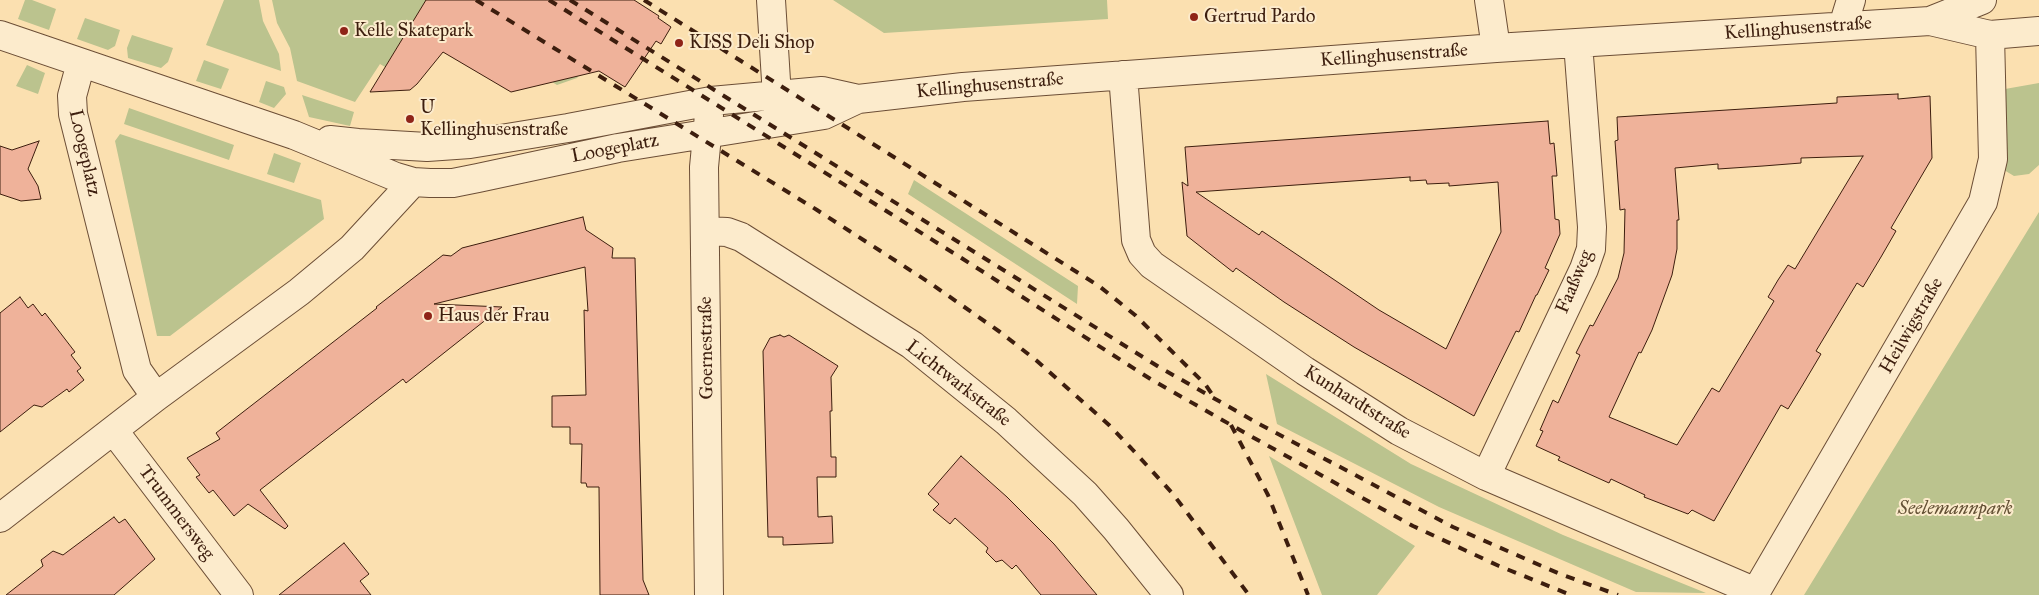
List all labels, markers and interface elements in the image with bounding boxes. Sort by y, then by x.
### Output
place label: Gertrud Pardo [1204,6,1315,28]
marker: Gertrud Pardo [1188,11,1200,23]
street label: Kellinghusenstraße [1723,12,1873,46]
place label: Kelle Skatepark [354,20,473,42]
marker: Kelle Skatepark [338,25,350,37]
place label: KISS Deli Shop [689,32,815,54]
marker: KISS Deli Shop [673,37,685,49]
street label: Kellinghusenstraße [1319,39,1469,73]
street label: Kellinghusenstraße [915,68,1065,104]
place label: U Kellinghusenstraße [420,97,568,141]
street label: Loogeplatz [63,107,105,199]
marker: U Kellinghusenstraße [404,113,416,125]
street label: Loogeplatz [569,129,661,169]
street label: Faaßweg [1552,247,1598,317]
street label: Heilwigstraße [1875,274,1949,378]
street label: Goernestraße [695,296,719,400]
place label: Haus der Frau [438,305,550,327]
marker: Haus der Frau [422,310,434,322]
street label: Lichtwarkstraße [901,336,1015,432]
street label: Kunhardtstraße [1299,361,1415,445]
street label: Trummersweg [133,461,219,565]
park label: Seelemannpark [1898,498,2012,520]

